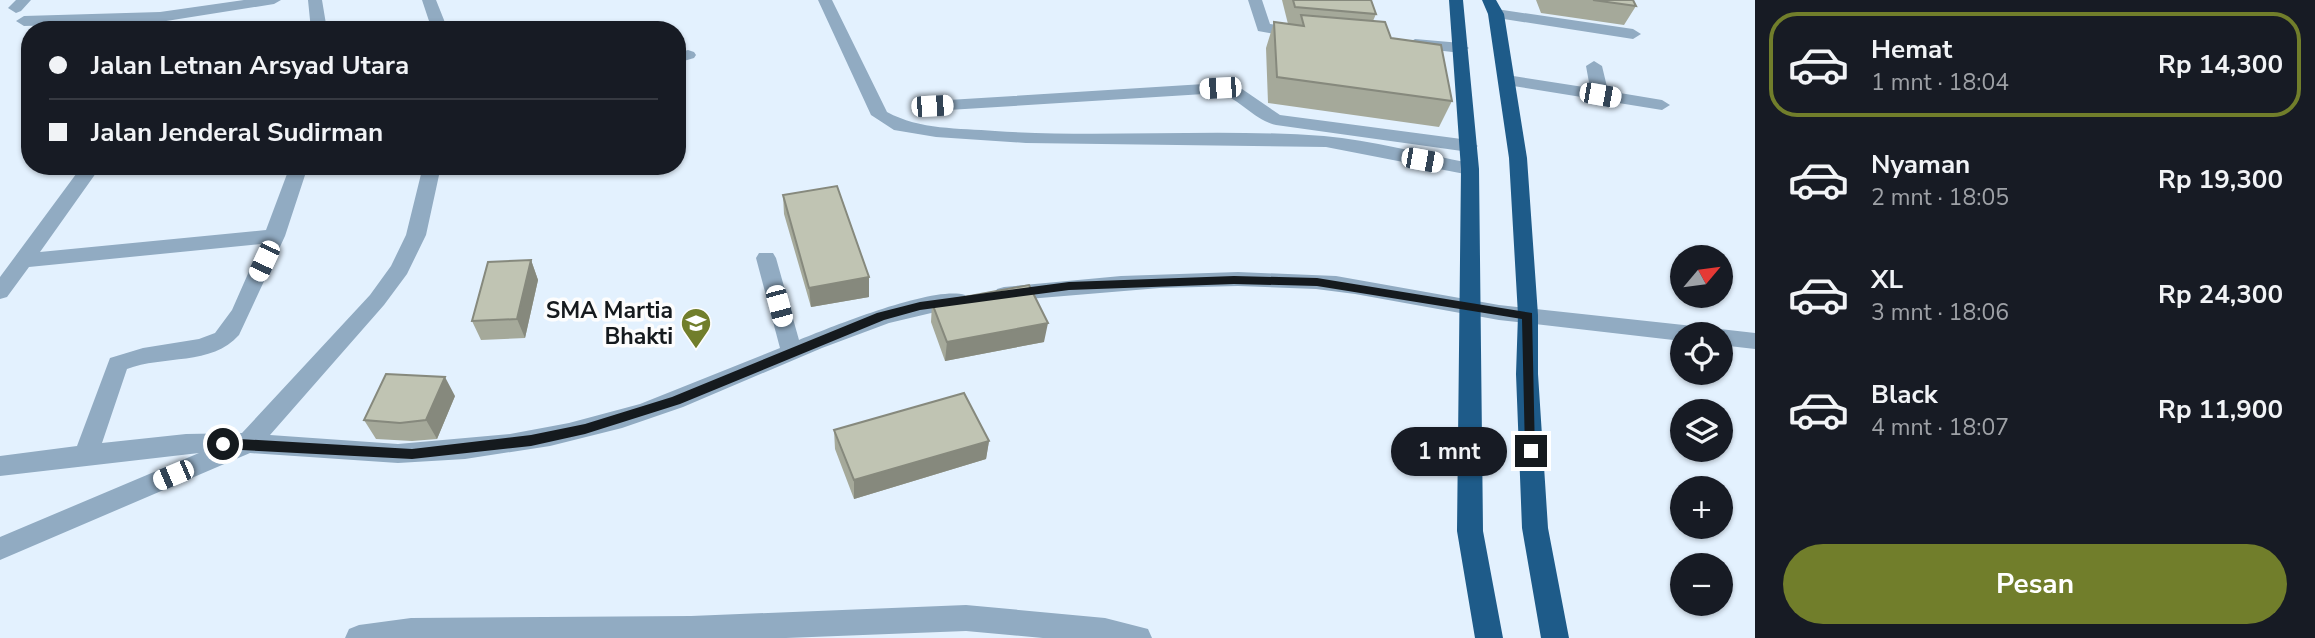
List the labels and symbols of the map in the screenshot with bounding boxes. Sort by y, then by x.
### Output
car [1199,76,1242,100]
car [1578,81,1623,109]
car [911,94,954,118]
car [1400,146,1445,174]
car [246,238,283,284]
north arrow [1670,245,1732,308]
car [764,283,795,329]
place label: SMA Martia Bhakti [546,295,673,352]
school or university icon: SMA Martia Bhakti [679,306,713,350]
callout: 1 mnt [1391,426,1506,476]
route start [207,428,239,460]
route end [1515,435,1547,467]
car [150,457,197,493]

